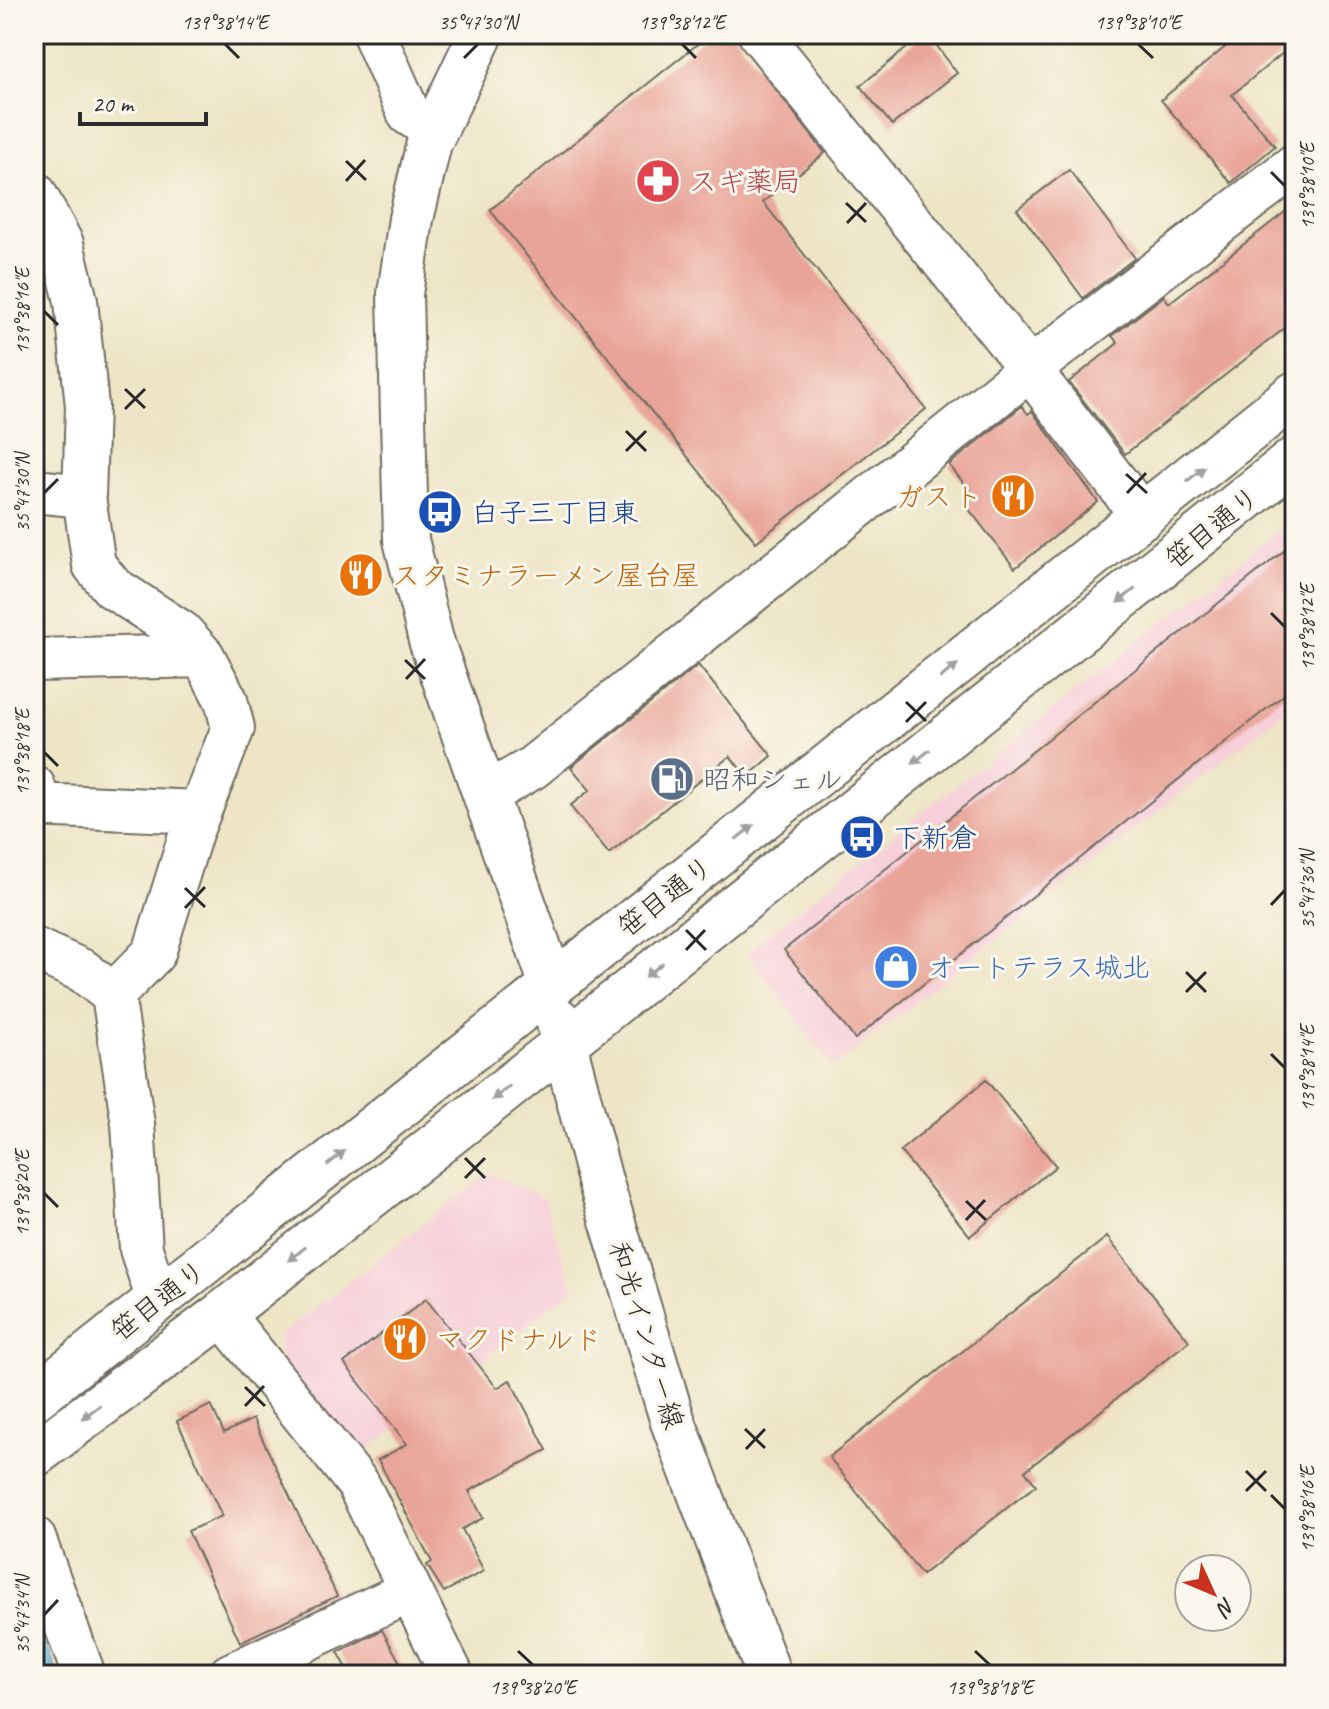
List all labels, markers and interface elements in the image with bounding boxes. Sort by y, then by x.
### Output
text: 139°38'14"E [182,10,271,35]
text: 35°47'30"N [439,10,520,35]
text: 139°38'12"E [639,10,728,35]
text: 139°38'10"E [1095,10,1184,35]
scale bar [80,76,206,126]
text: 20 m [92,89,135,119]
text: 139°38'10"E [1295,140,1320,229]
pharmacy icon: スギ薬局 [634,157,682,205]
place label: スギ薬局 [689,164,801,199]
text: 139°38'16"E [10,265,35,354]
text: 35°47'30"N [10,451,35,532]
one-way arrow [1186,466,1206,483]
restaurant icon: ガスト [989,472,1037,520]
place label: ガスト [895,479,982,514]
street label: 笹目通り [1158,479,1267,576]
bus stop icon: 白子三丁目東 [416,488,464,536]
place label: 白子三丁目東 [471,495,639,530]
restaurant icon: スタミナラーメン屋台屋 [337,551,385,599]
place label: スタミナラーメン屋台屋 [392,558,700,593]
text: 139°38'12"E [1295,581,1320,670]
one-way arrow [1116,588,1136,604]
one-way arrow [939,663,959,680]
text: 139°38'18"E [10,706,35,795]
one-way arrow [911,749,931,765]
fuel station icon: 昭和シェル [648,755,696,803]
place label: 昭和シェル [703,762,843,797]
bus stop icon: 下新倉 [838,813,886,861]
place label: 下新倉 [893,820,977,855]
one-way arrow [735,825,755,841]
street label: 笹目通り [610,848,720,945]
text: 35°47'36"N [1295,848,1320,929]
shop icon: オートテラス城北 [872,943,920,991]
place label: オートテラス城北 [927,950,1150,985]
one-way arrow [644,962,664,978]
text: 139°38'14"E [1295,1022,1320,1111]
one-way arrow [491,1084,511,1101]
text: 139°38'20"E [10,1147,35,1236]
one-way arrow [326,1150,346,1167]
street label: 和光インター線 [601,1237,692,1433]
one-way arrow [287,1245,307,1262]
street label: 笹目通り [103,1252,213,1349]
restaurant icon: マクドナルド [381,1315,429,1363]
place label: マクドナルド [436,1322,602,1357]
one-way arrow [81,1404,101,1420]
text: 139°38'16"E [1295,1463,1320,1552]
north arrow [1173,1553,1253,1633]
text: 35°47'34"N [10,1573,35,1654]
text: N [1210,1592,1241,1623]
text: 139°38'20"E [490,1675,579,1700]
text: 139°38'18"E [947,1675,1036,1700]

